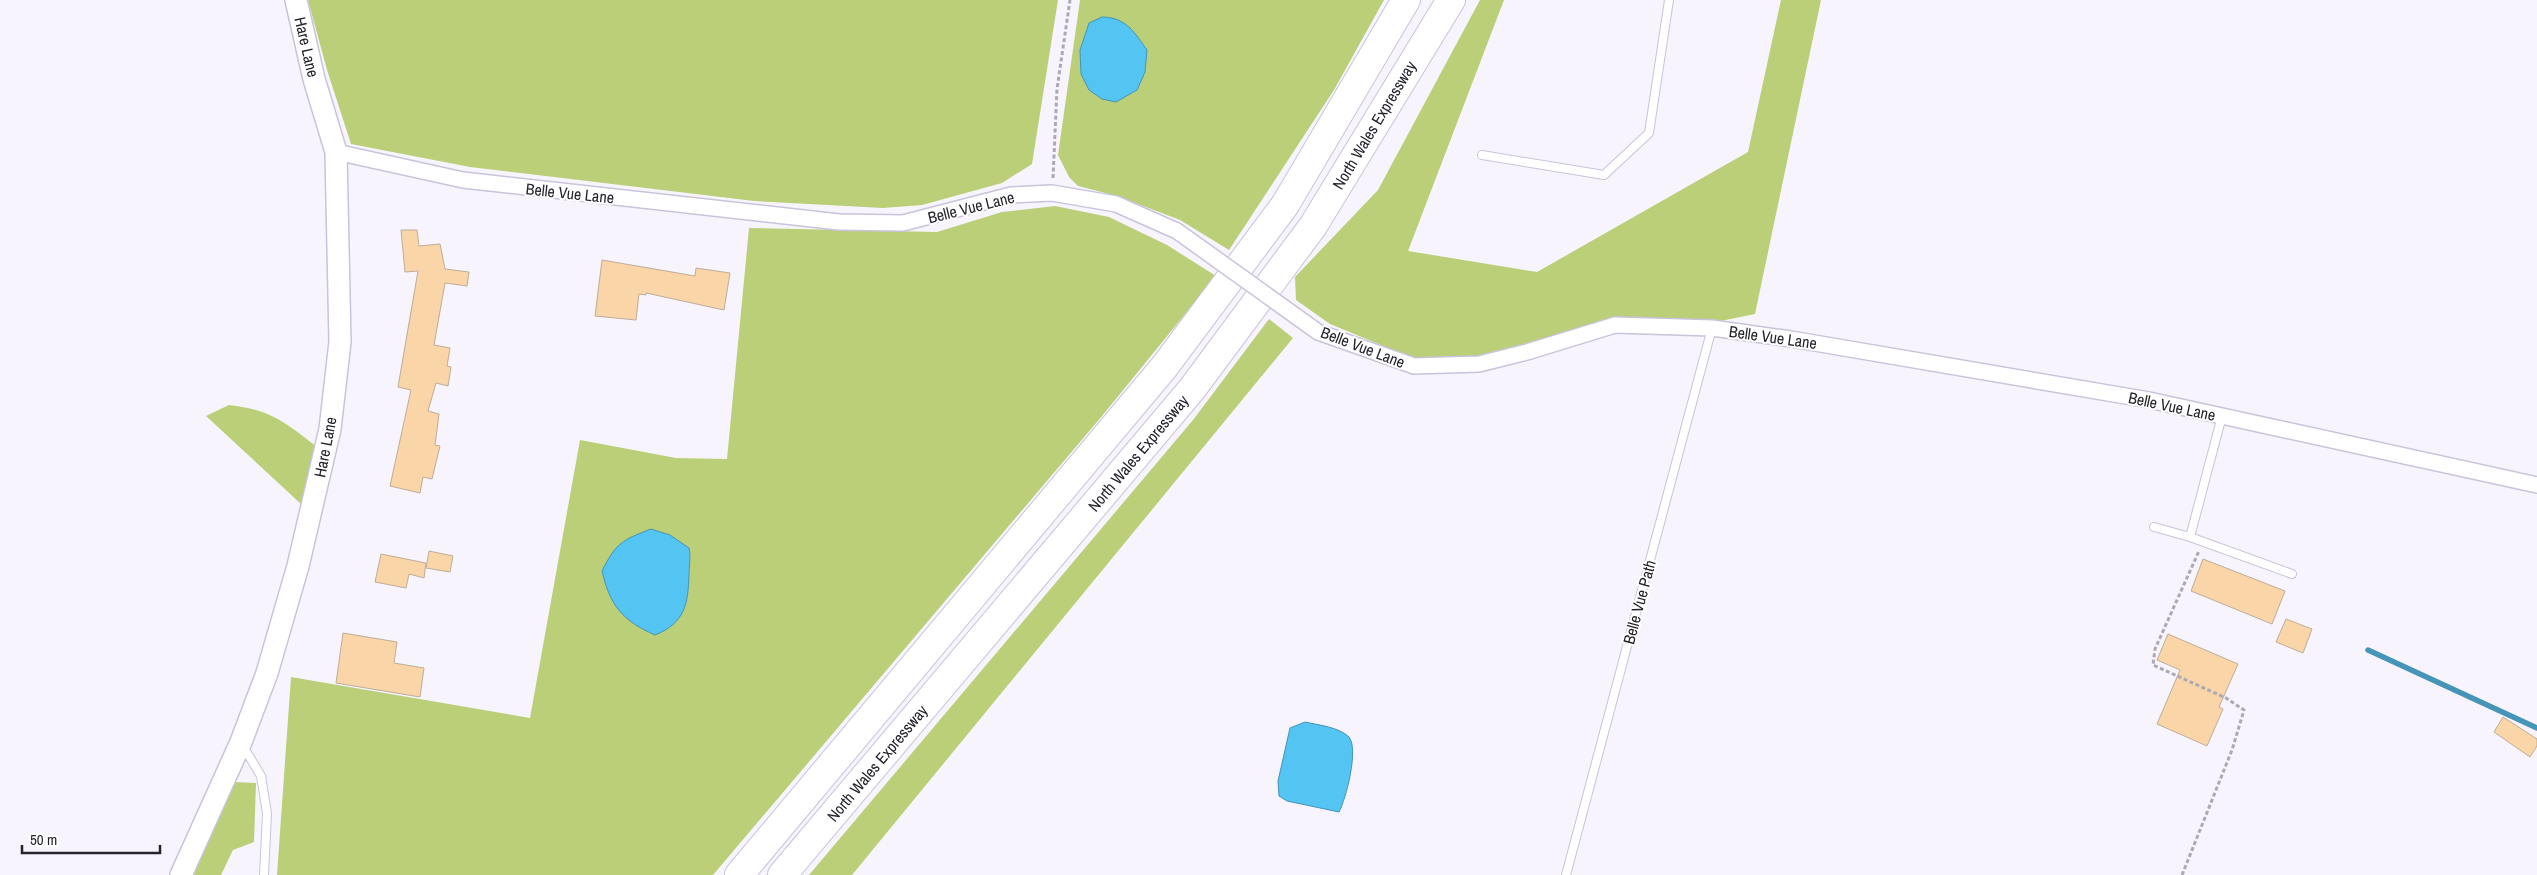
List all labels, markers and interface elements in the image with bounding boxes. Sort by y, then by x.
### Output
street label: Hare Lane [289,15,325,79]
street label: North Wales Expressway [1327,56,1421,193]
street label: Belle Vue Lane [525,177,615,209]
street label: Belle Vue Lane [925,186,1017,228]
street label: Belle Vue Lane [1728,320,1818,354]
street label: Belle Vue Lane [1318,321,1408,373]
street label: Belle Vue Lane [2126,386,2218,426]
street label: North Wales Expressway [1083,390,1194,516]
street label: Hare Lane [308,415,342,479]
street label: Belle Vue Path [1617,557,1661,647]
street label: North Wales Expressway [822,700,933,826]
scale bar [22,822,160,854]
text: 50 m [30,829,57,850]

